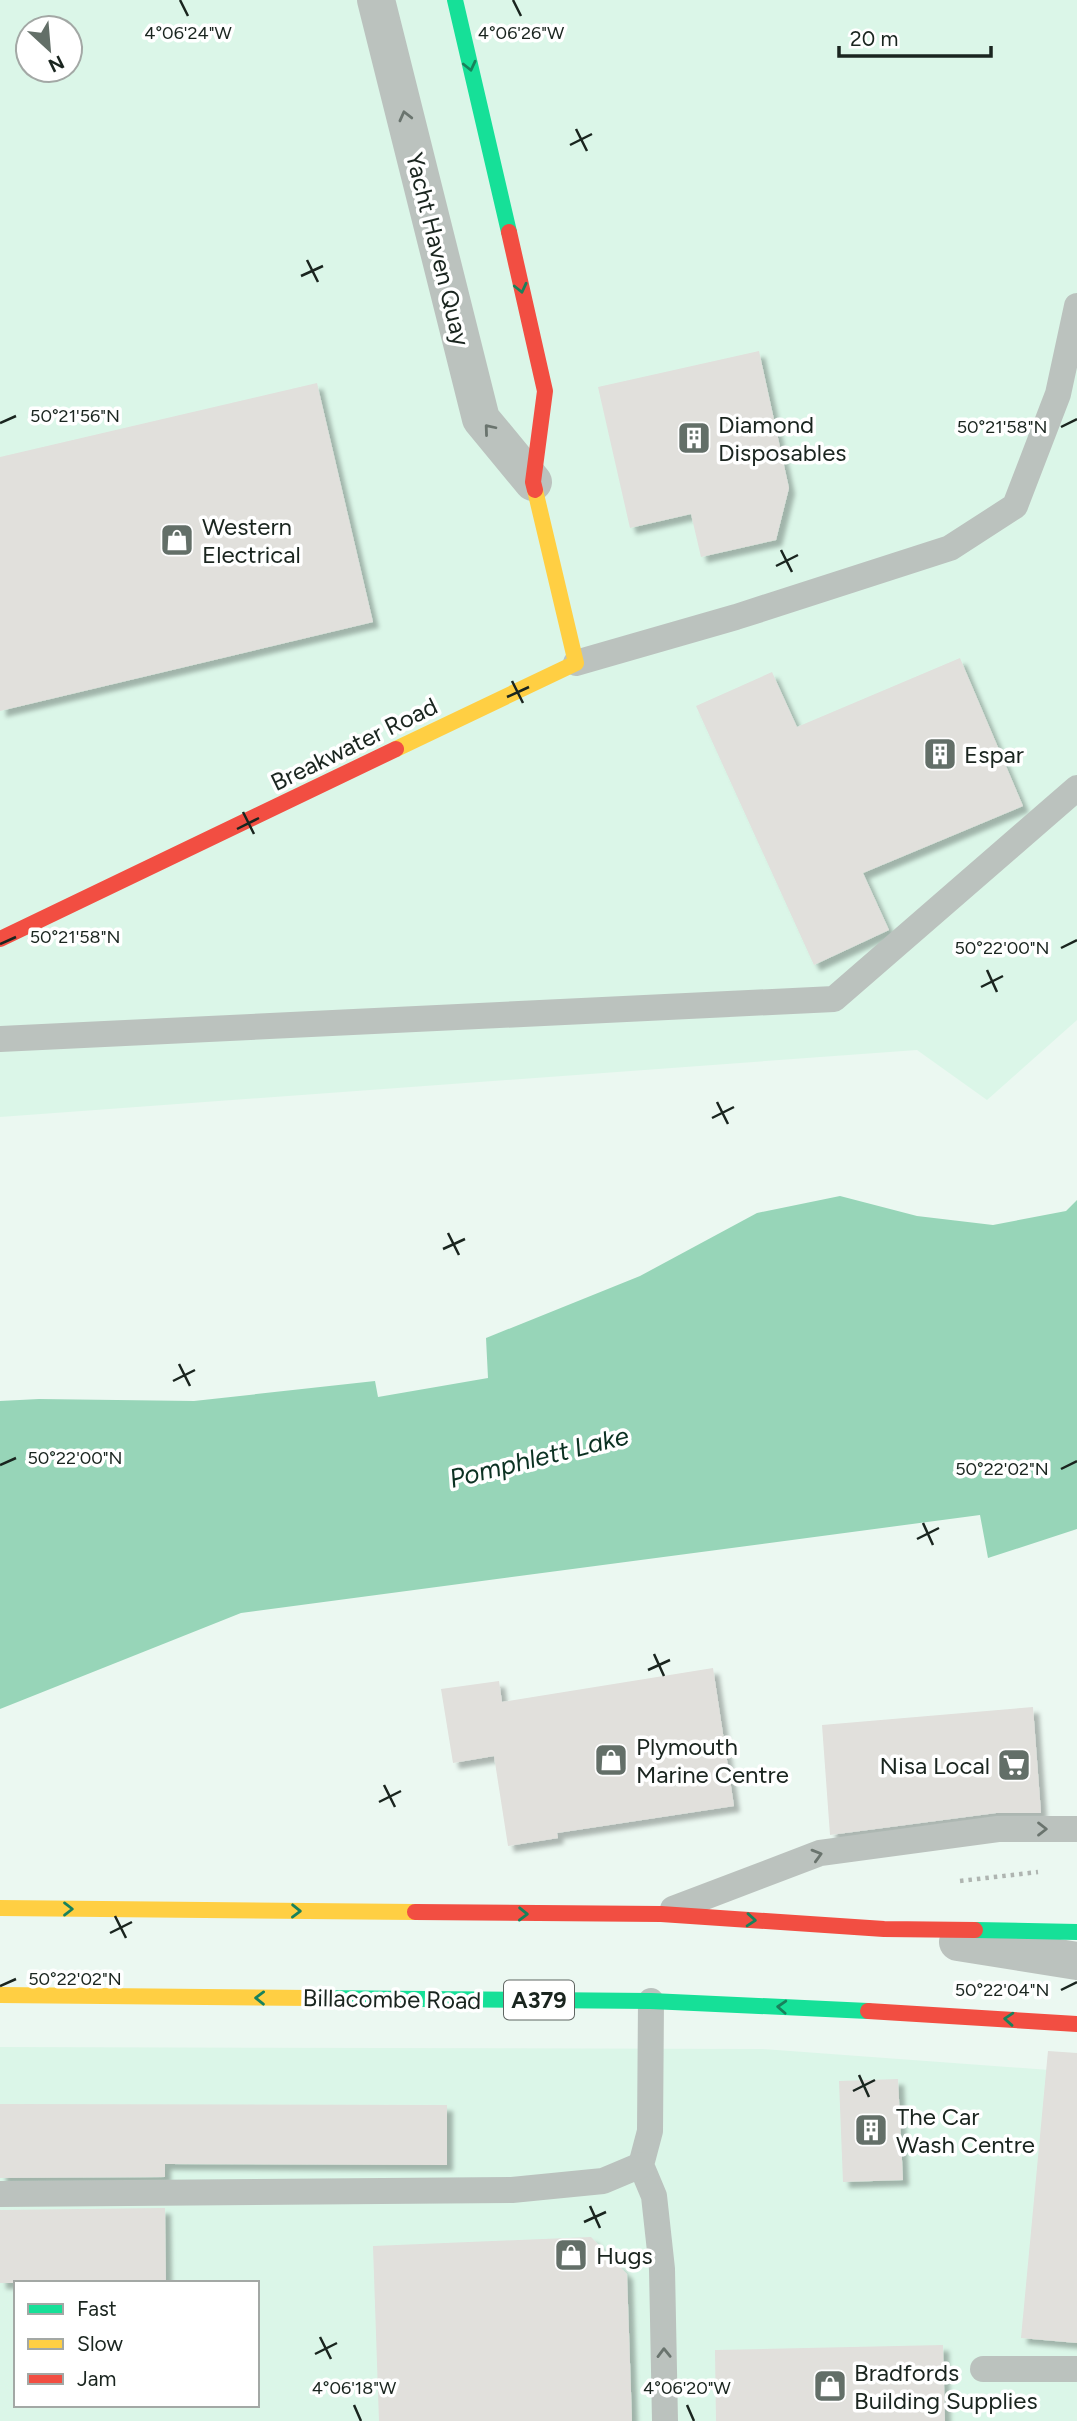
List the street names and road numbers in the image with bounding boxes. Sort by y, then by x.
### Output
street label: Yacht Haven Quay [400,149,476,349]
street label: Breakwater Road [266,691,442,797]
road number: A379 [504,1980,574,2020]
street label: Billacombe Road [302,1983,482,2015]

